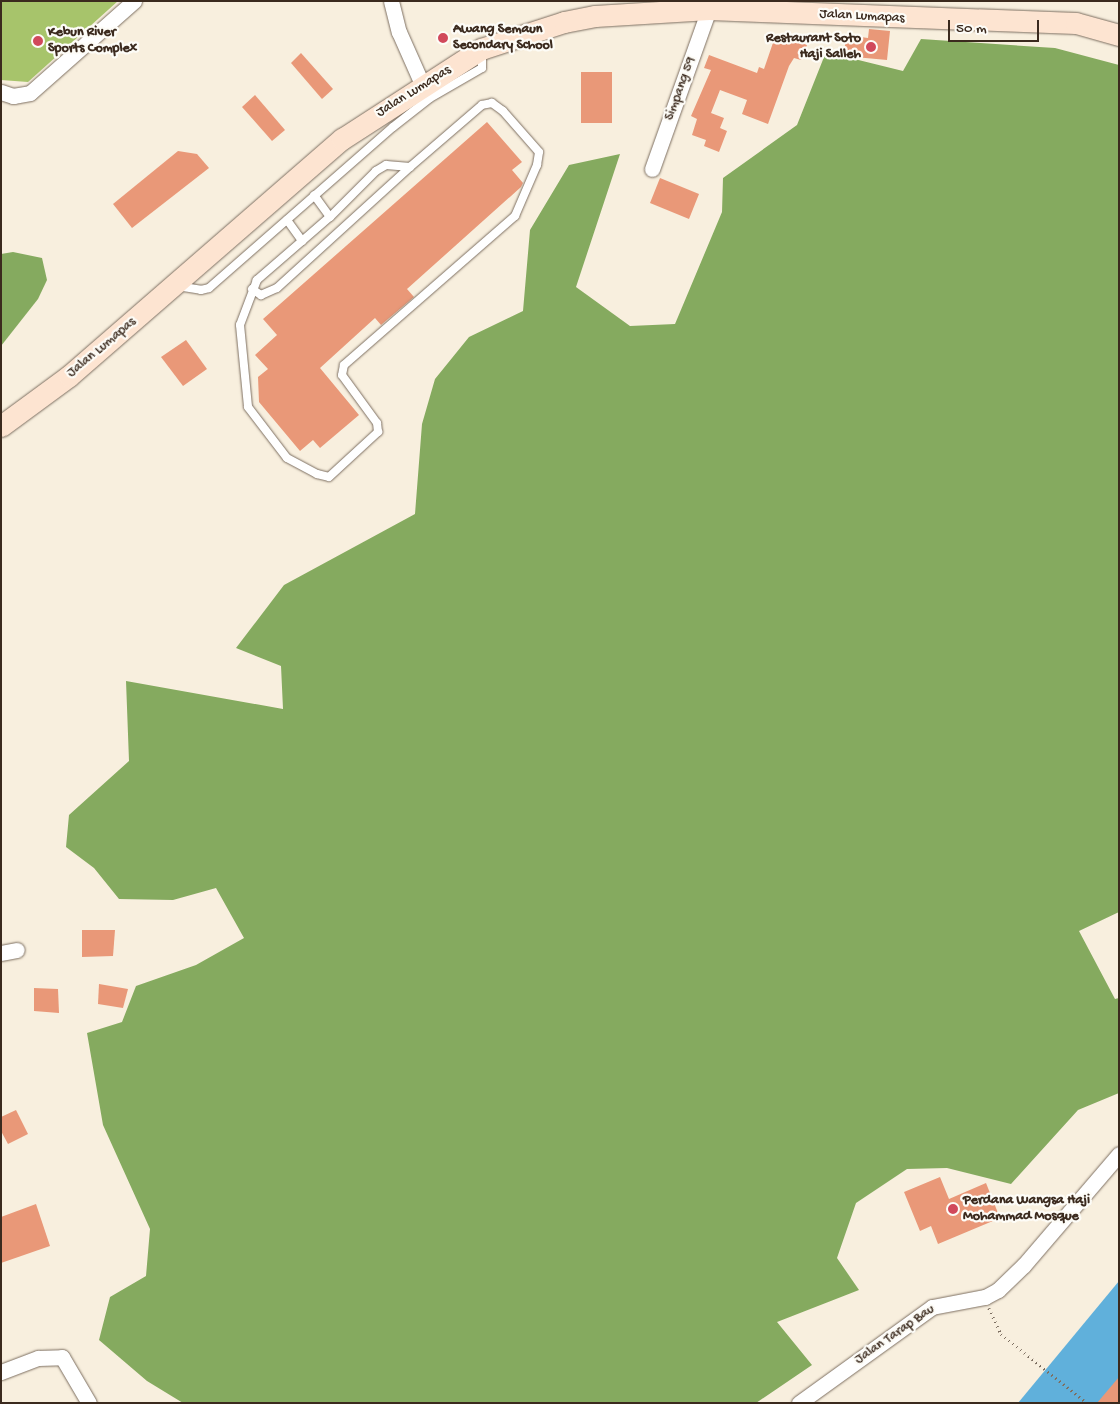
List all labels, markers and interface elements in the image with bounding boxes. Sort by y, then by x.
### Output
street label: Jalan Lumapas [819,6,905,28]
scale bar [950,10,1041,42]
text: 50 m [956,20,987,38]
place label: Awang Semaun Secondary School [453,22,553,54]
place label: Kebun River Sports Complex [48,25,137,58]
place label: Restaurant Soto Haji Salleh [766,31,861,64]
marker: Awang Semaun Secondary School [437,32,449,44]
marker: Kebun River Sports Complex [32,35,44,47]
marker: Restaurant Soto Haji Salleh [865,41,877,53]
street label: Simpang 59 [662,55,700,123]
street label: Jalan Lumapas [373,62,455,122]
street label: Jalan Lumapas [64,314,140,382]
place label: Perdana Wangsa Haji Mohammad Mosque [963,1193,1090,1226]
marker: Perdana Wangsa Haji Mohammad Mosque [947,1203,959,1215]
street label: Jalan Tarap Bau [852,1301,938,1369]

